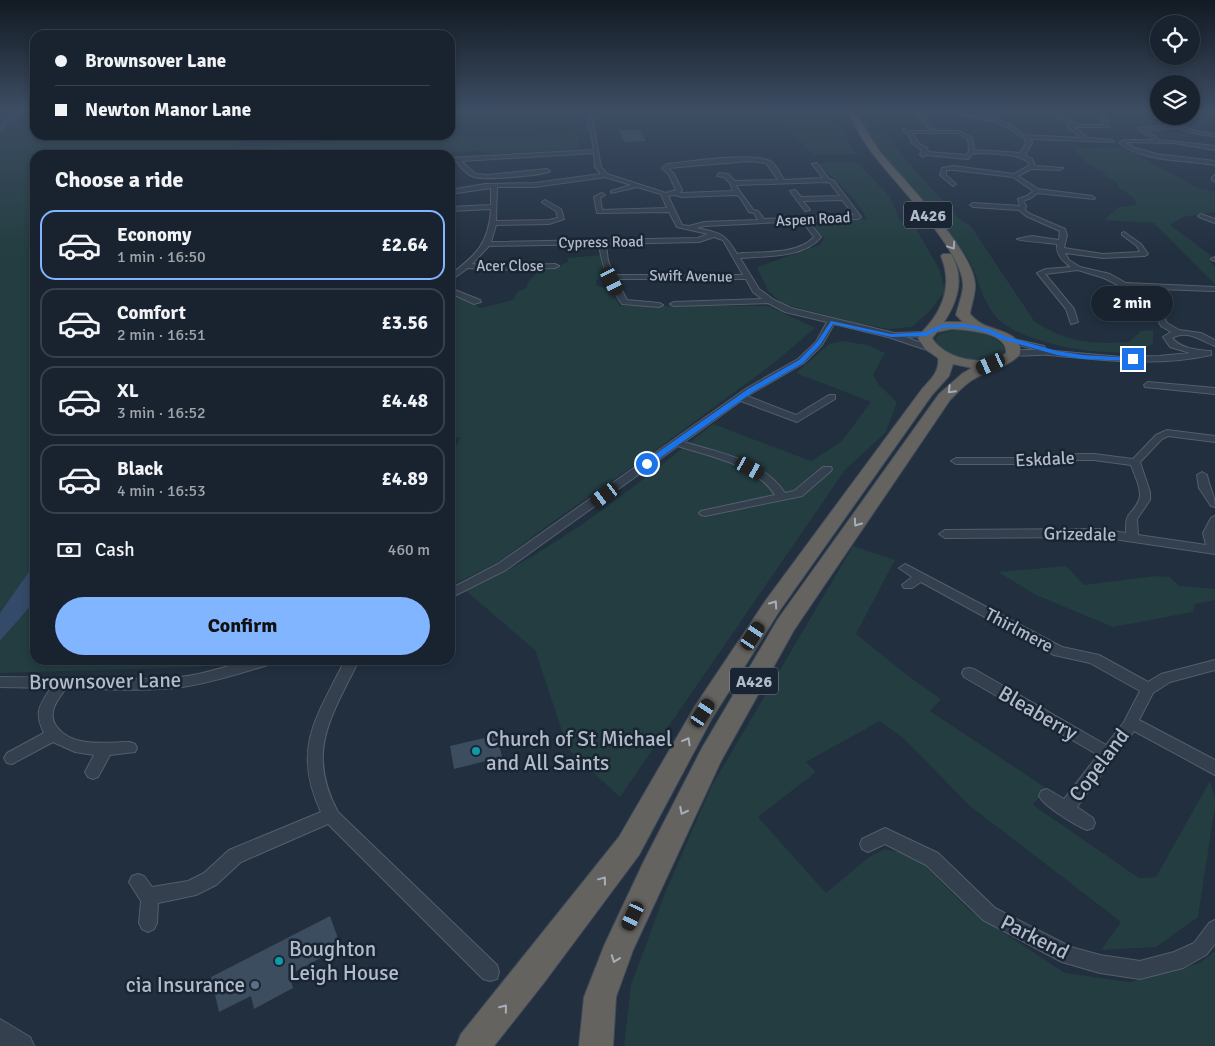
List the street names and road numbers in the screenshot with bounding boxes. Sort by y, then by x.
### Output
road number: A426 [904,202,952,228]
street label: Aspen Road [775,208,851,230]
street label: Cypress Road [558,232,644,252]
street label: Acer Close [476,257,544,275]
street label: Swift Avenue [649,266,733,286]
street label: Eskdale [1015,446,1075,472]
street label: Grizedale [1043,522,1117,546]
street label: Thirlmere [981,603,1057,657]
street label: Brownsover Lane [29,667,181,695]
road number: A426 [730,668,778,694]
street label: Bleaberry [994,680,1082,746]
street label: Copeland [1063,723,1135,807]
street label: Parkend [997,909,1073,965]

